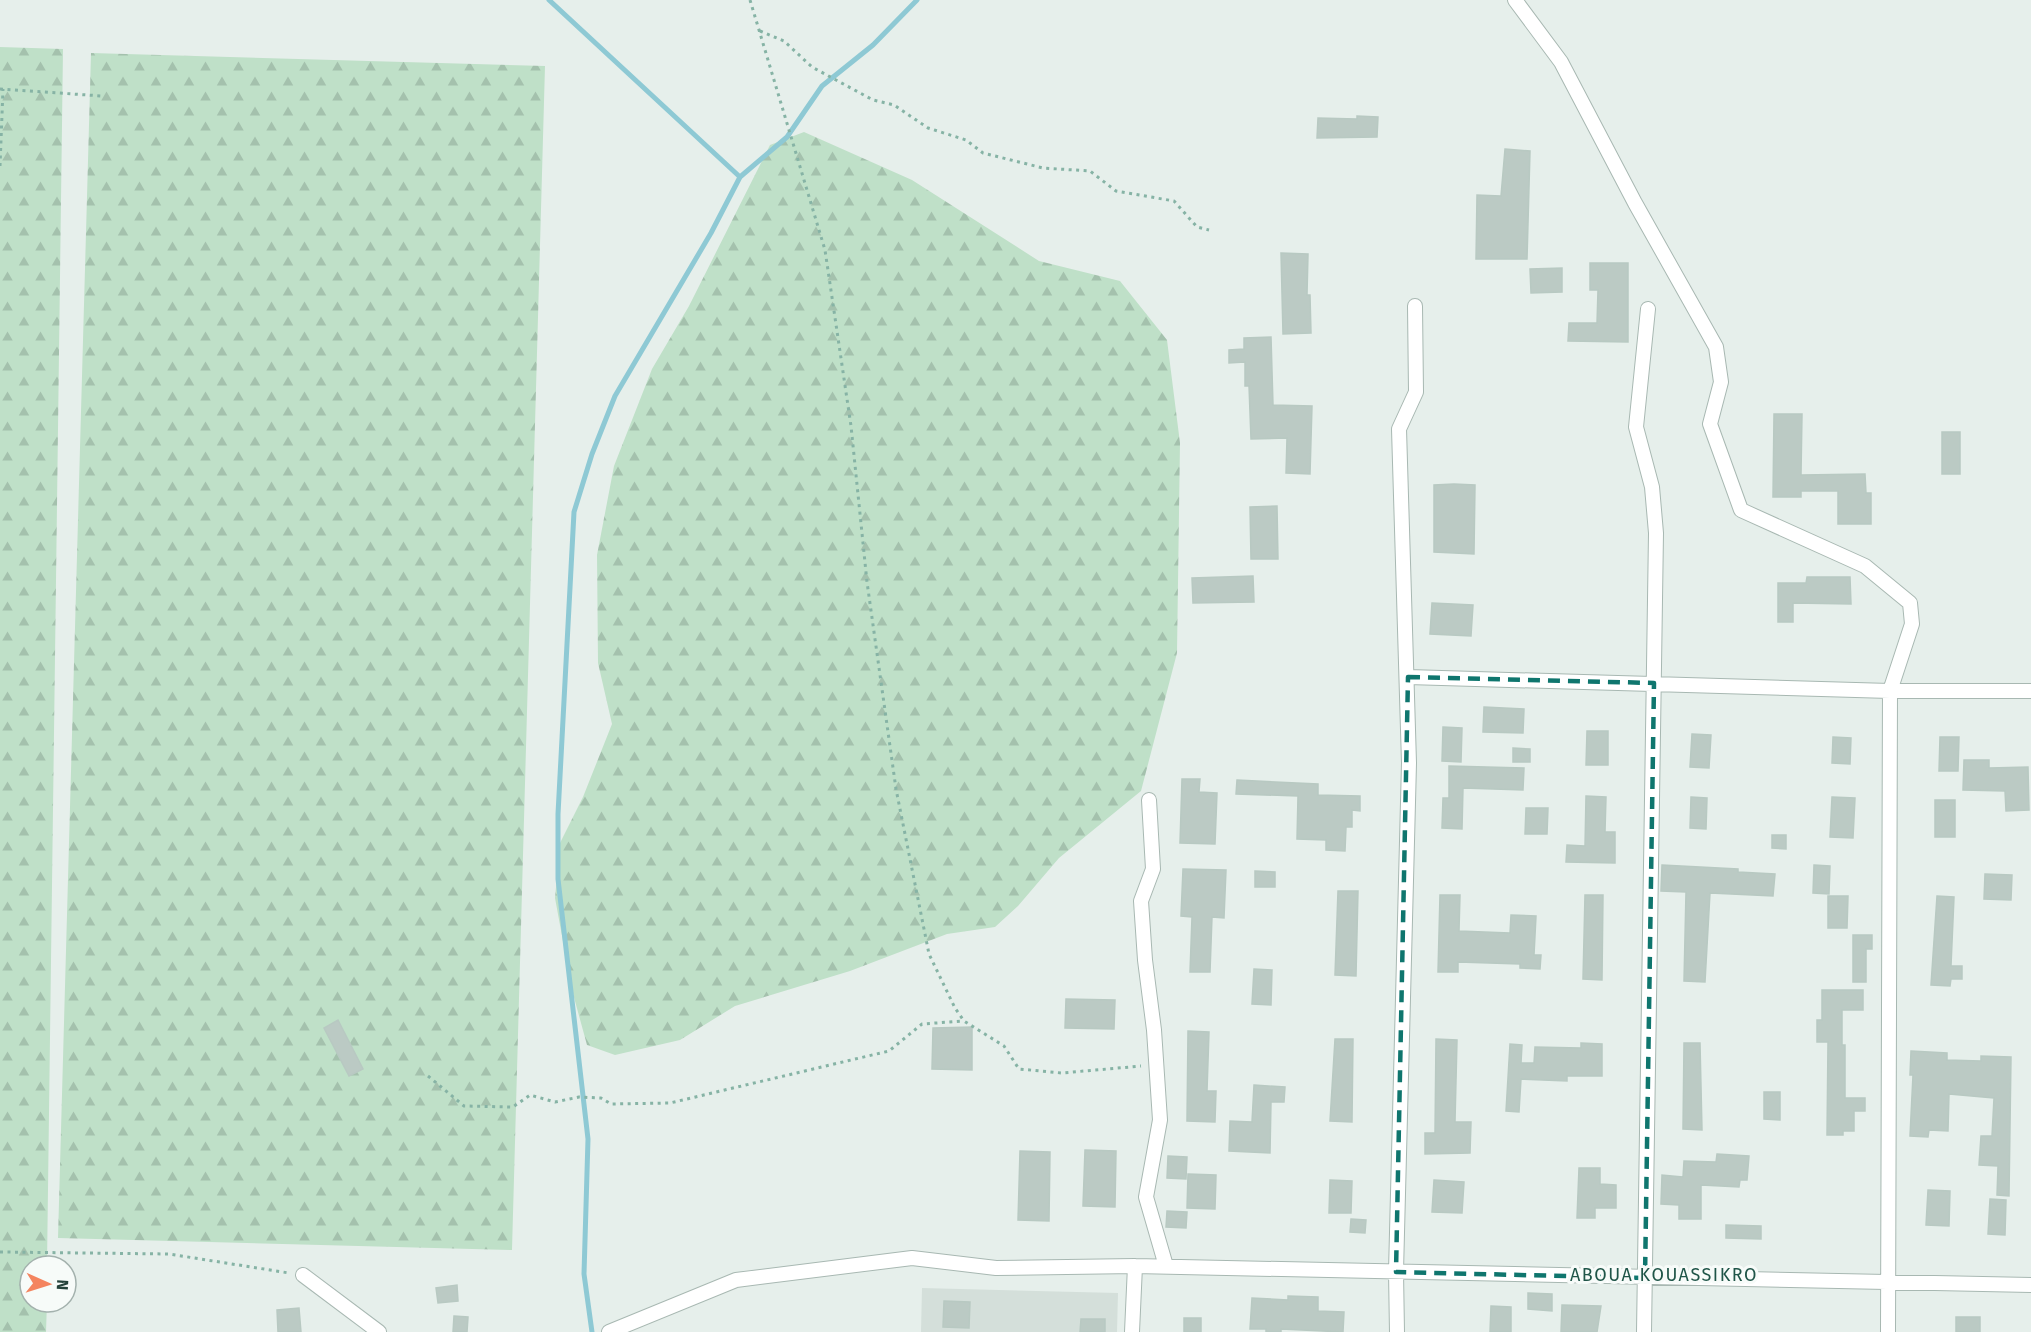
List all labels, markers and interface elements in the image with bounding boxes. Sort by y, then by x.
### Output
north arrow [18,1254,78,1314]
district label: ABOUA KOUASSIKRO [1570,1264,1758,1286]
text: N [53,1279,72,1291]

